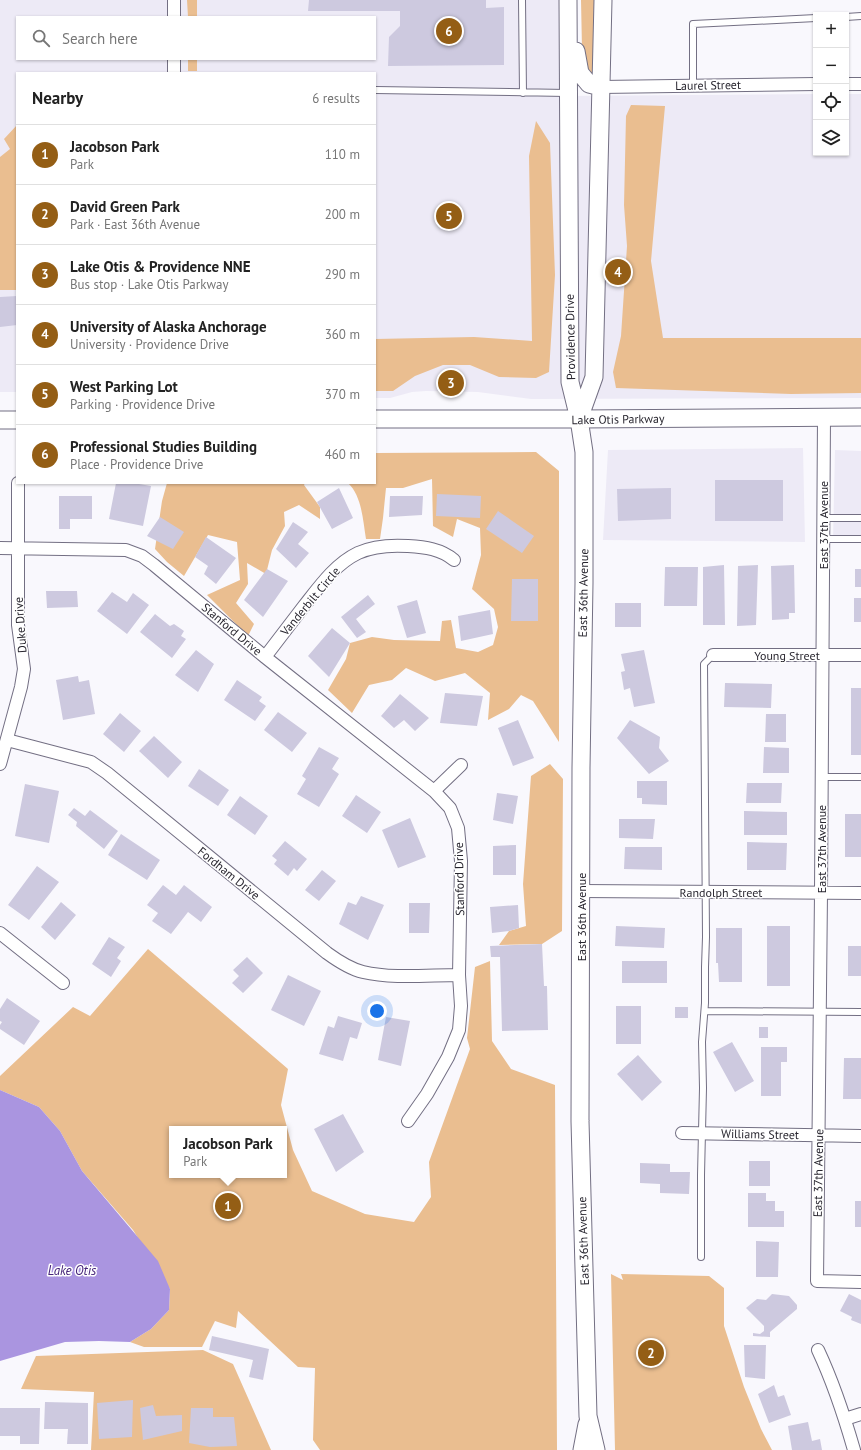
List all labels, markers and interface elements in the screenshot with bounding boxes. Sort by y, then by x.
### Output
map controls [813,12,849,156]
button: + [813,12,849,48]
search box [16,16,376,60]
pin: 6 [436,16,462,46]
icon: search [30,27,52,49]
text: Search here [62,29,138,48]
button: − [813,48,849,84]
street label: Laurel Street [675,77,741,93]
button: locate [813,84,849,120]
text: Nearby [32,87,83,109]
text: 6 results [312,90,360,107]
button: layers [813,120,849,156]
text: Jacobson Park [70,137,159,156]
text: 1 [41,146,49,163]
text: 110 m [325,146,360,163]
text: Park [70,156,94,173]
text: David Green Park [70,197,180,216]
pin: 5 [436,201,462,231]
text: 2 [41,206,49,223]
text: 200 m [325,206,360,223]
text: Park · East 36th Avenue [70,216,200,233]
text: Lake Otis & Providence NNE [70,257,251,276]
pin: 4 [605,257,631,287]
text: 3 [41,266,49,283]
text: 290 m [325,266,360,283]
text: Bus stop · Lake Otis Parkway [70,276,228,293]
street label: Providence Drive [562,294,578,380]
text: University of Alaska Anchorage [70,317,267,336]
text: 4 [41,326,49,343]
text: 360 m [325,326,360,343]
text: University · Providence Drive [70,336,229,353]
pin: 3 [438,368,464,398]
text: West Parking Lot [70,377,178,396]
text: 5 [41,386,49,403]
text: 370 m [325,386,360,403]
text: Parking · Providence Drive [70,396,215,413]
street label: Lake Otis Parkway [571,411,665,427]
text: Professional Studies Building [70,437,257,456]
text: 6 [41,446,49,463]
text: 460 m [325,446,360,463]
text: Place · Providence Drive [70,456,203,473]
street label: East 37th Avenue [816,481,831,569]
street label: East 36th Avenue [575,549,591,637]
street label: Vanderbilt Circle [276,564,343,639]
street label: Duke Drive [11,596,29,654]
street label: Stanford Drive [199,600,265,658]
street label: Young Street [754,648,820,663]
street label: East 37th Avenue [814,805,829,893]
street label: Stanford Drive [451,842,467,916]
street label: Fordham Drive [195,843,263,903]
street label: East 36th Avenue [574,873,589,961]
street label: Randolph Street [680,885,762,900]
your location [367,1001,387,1021]
popup [169,1126,287,1178]
street label: Williams Street [721,1126,799,1142]
street label: East 37th Avenue [810,1129,826,1217]
text: Jacobson Park [183,1134,273,1153]
text: Park [183,1153,207,1170]
pin: 1 [215,1191,241,1221]
street label: East 36th Avenue [574,1196,592,1286]
water label: Lake Otis [48,1262,97,1279]
pin: 2 [638,1338,664,1368]

